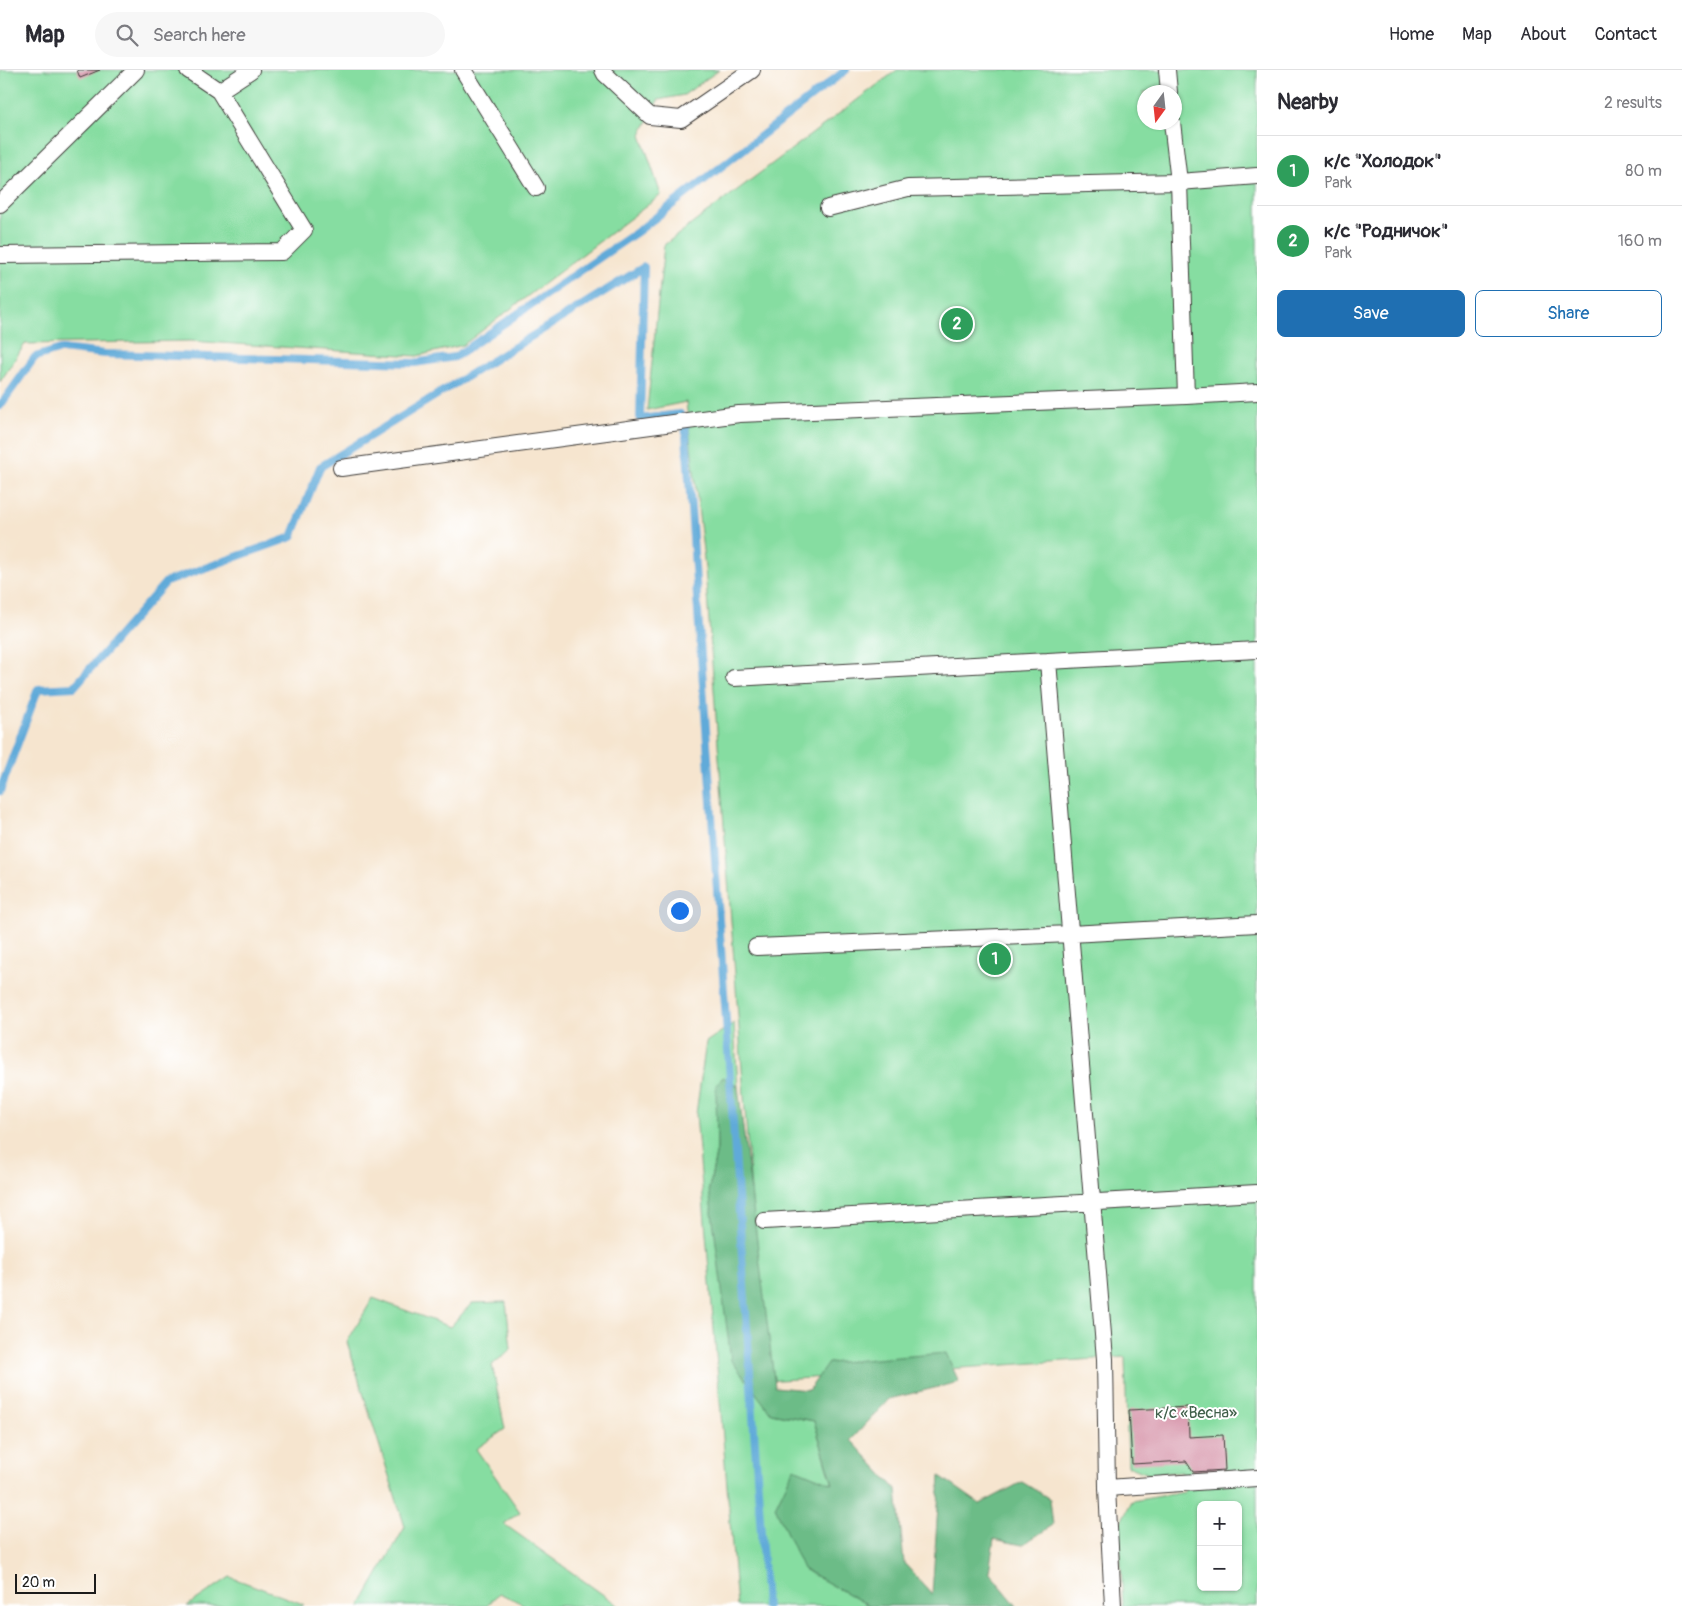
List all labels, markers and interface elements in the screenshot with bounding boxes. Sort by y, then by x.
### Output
search box [95,12,445,57]
text: Map [25,20,65,49]
icon: search [113,21,141,49]
text: Search here [153,23,246,47]
text: Home [1389,23,1434,46]
text: Map [1462,23,1492,46]
text: About [1520,23,1566,46]
text: Contact [1594,23,1657,46]
north arrow [1137,85,1182,130]
text: Nearby [1277,89,1338,116]
text: 2 results [1604,93,1662,113]
text: к/с "Холодок" [1324,149,1442,173]
text: 1 [1290,161,1296,181]
text: 80 m [1625,161,1662,181]
text: Park [1324,173,1352,193]
text: к/с "Родничок" [1324,219,1448,243]
text: 2 [1289,231,1297,251]
text: 160 m [1618,231,1662,251]
text: Park [1324,243,1352,263]
button: Save [1277,290,1465,337]
button: Share [1475,290,1662,337]
pin: 2 [941,305,973,343]
your location [667,898,693,924]
pin: 1 [979,940,1011,978]
park label: к/с «Весна» [1155,1403,1237,1423]
map controls [1197,1501,1242,1591]
button: + [1197,1501,1242,1546]
button: − [1197,1546,1242,1591]
scale bar [15,1571,96,1594]
text: 20 m [22,1574,55,1591]

